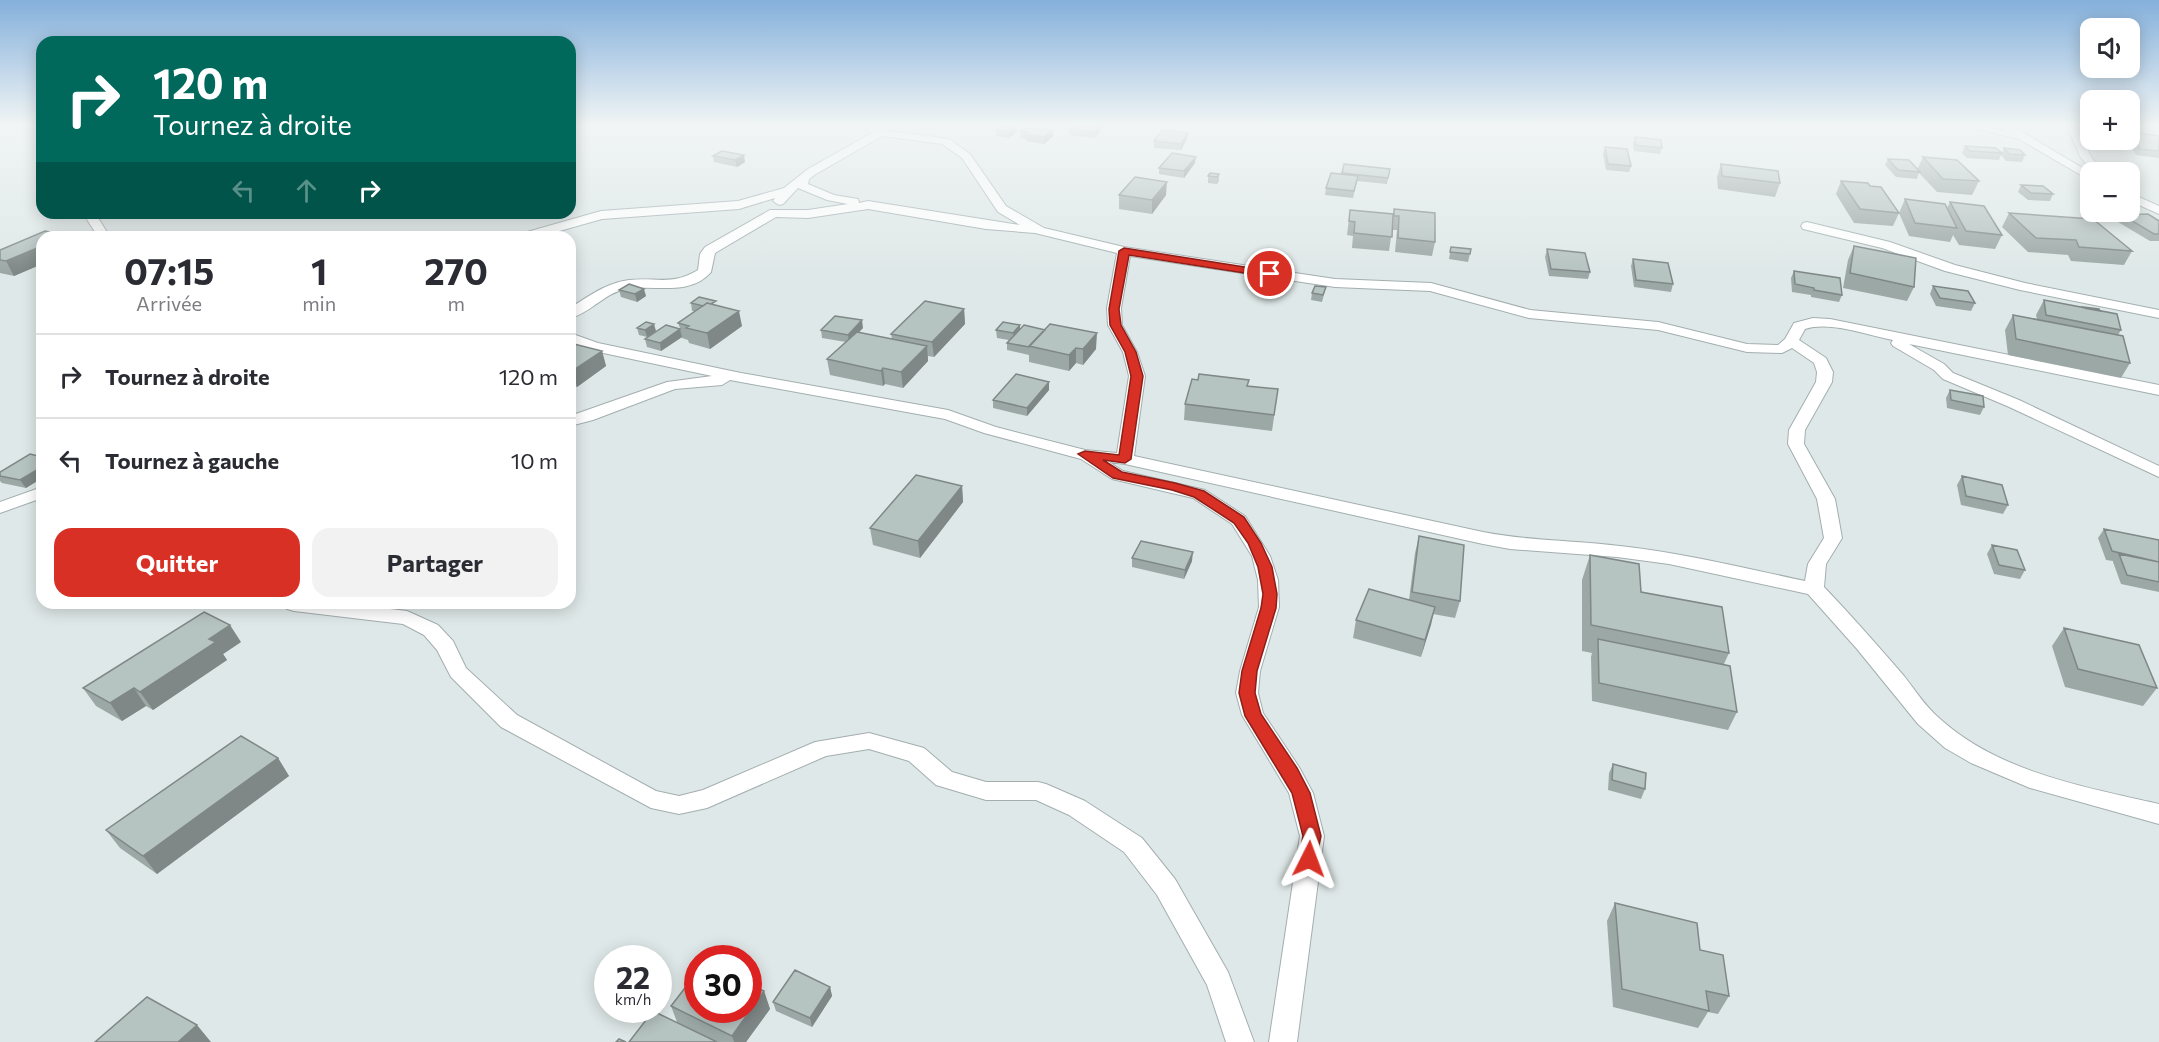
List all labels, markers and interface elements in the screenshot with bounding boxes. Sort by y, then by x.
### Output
map controls [2080,18,2140,222]
button: sound [2080,18,2140,78]
text: 120 m [153,56,268,108]
icon: right [54,60,132,138]
button: + [2080,90,2140,150]
text: Tournez à droite [153,108,352,141]
button: − [2080,162,2140,222]
icon: left [227,174,260,207]
icon: ahead [290,174,323,207]
icon: right [353,174,386,207]
text: 07:15 [124,248,214,292]
text: 1 [311,248,327,292]
text: 270 [424,248,488,292]
pin [1244,248,1295,299]
icon: arrive [1253,257,1286,290]
text: Arrivée [136,291,202,315]
text: min [302,291,336,315]
text: m [447,291,465,315]
icon: right [54,360,87,393]
text: Tournez à droite [105,363,270,390]
text: 120 m [499,363,558,390]
icon: left [54,444,87,477]
text: Tournez à gauche [105,447,279,474]
text: 10 m [511,447,558,474]
button: Quitter [54,528,300,597]
button: Partager [312,528,558,597]
position arrow [1277,827,1341,891]
speed limit sign: 30 [684,945,762,1023]
text: 22 [616,958,650,995]
text: km/h [615,990,651,1008]

